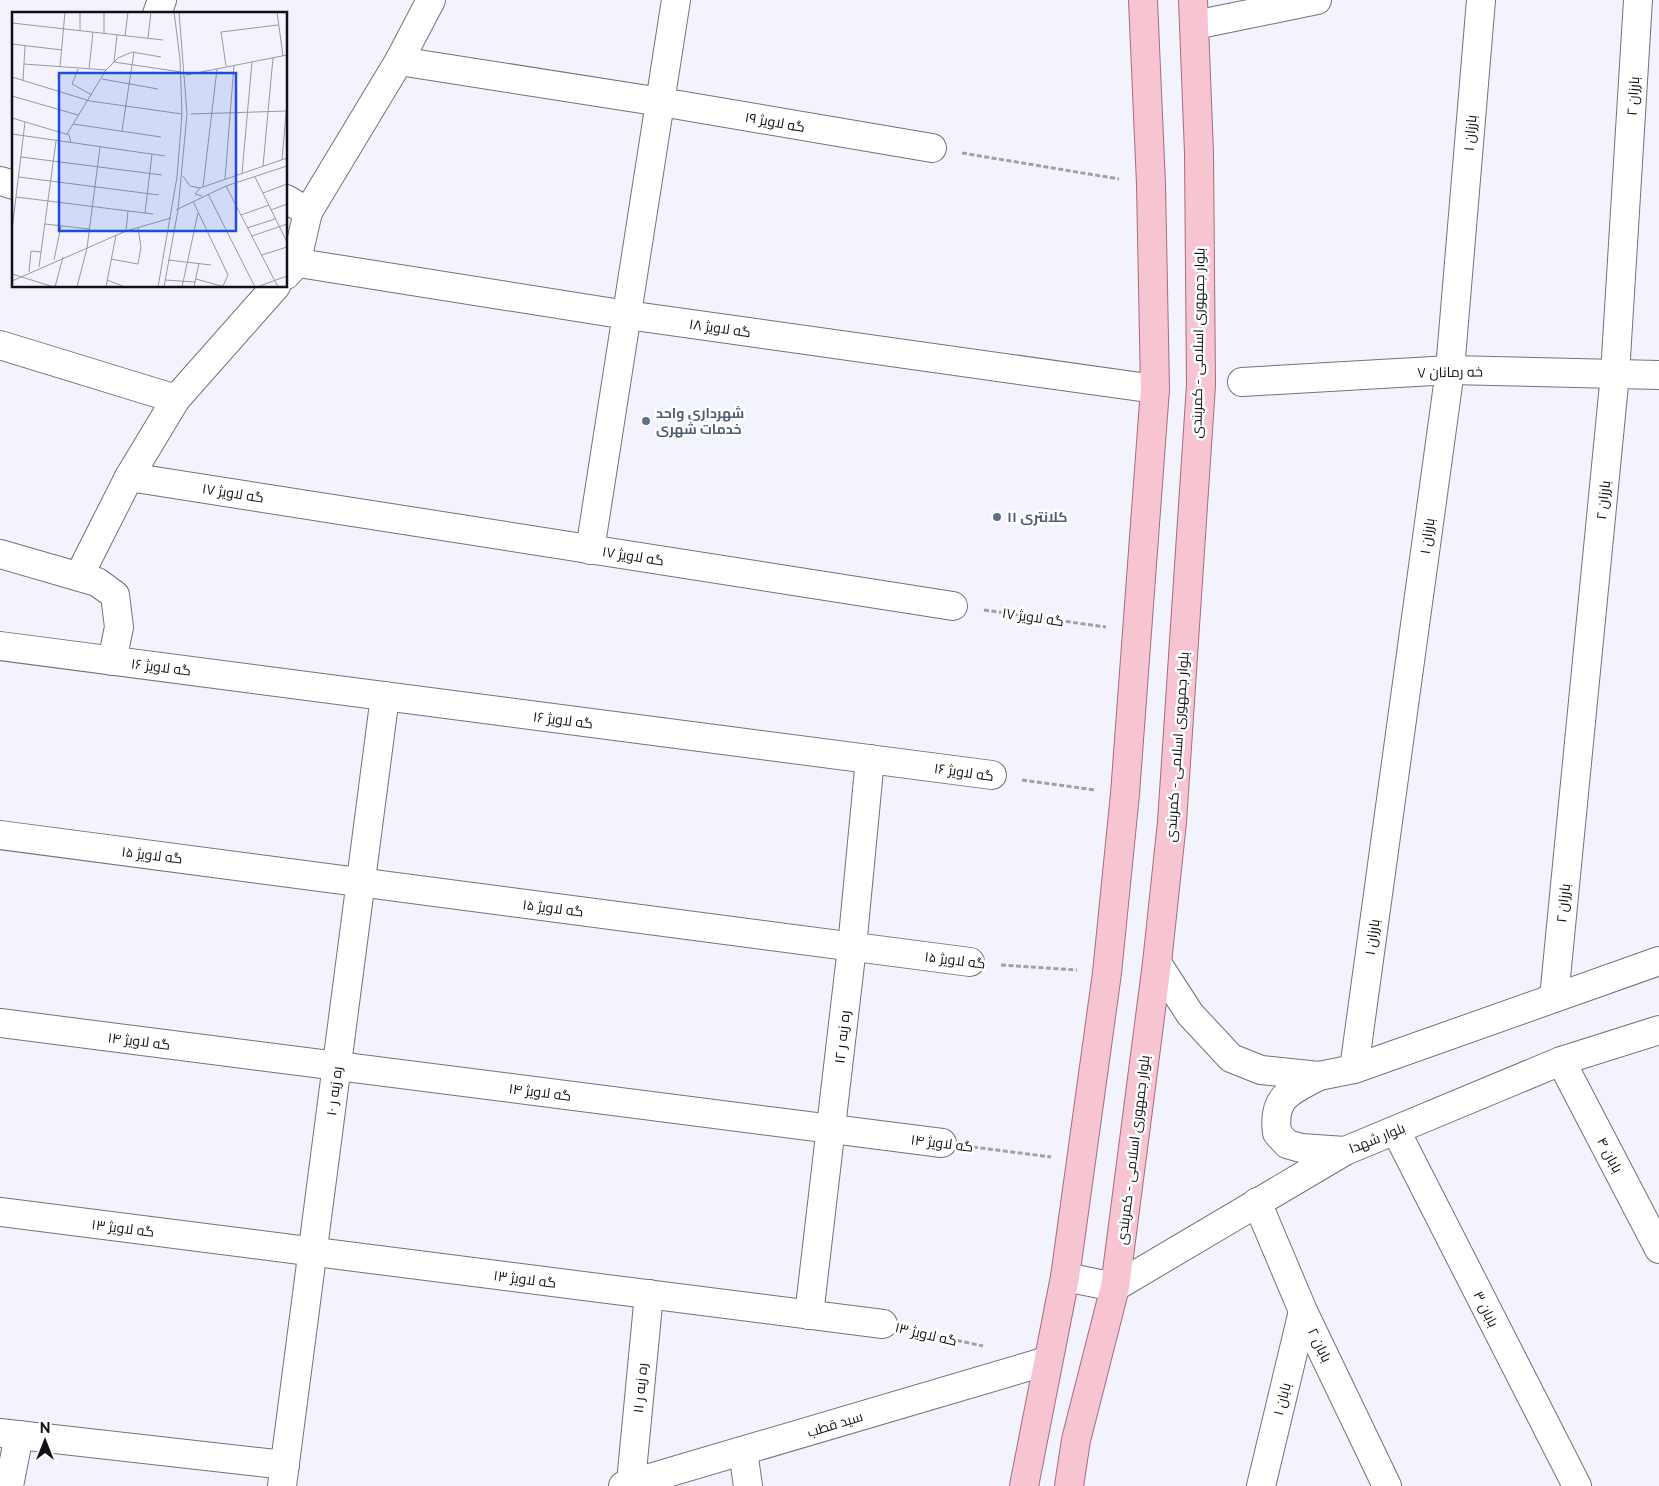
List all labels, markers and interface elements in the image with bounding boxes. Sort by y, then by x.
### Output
inset map [12,12,288,288]
street label: بارزان ۲ [1624,76,1642,116]
street label: ۱۹ گه لاویژ [744,109,806,135]
street label: بارزان ۱ [1460,114,1480,152]
street label: بلوار جمهوری اسلامی - کمربندی [1188,247,1208,439]
street label: گه لاویژ ۱۸ [688,316,752,340]
street label: خه رمانان ۷ [1417,363,1483,381]
place label: شهرداری واحد خدمات شهری [656,405,744,438]
marker: شهرداری واحد خدمات شهری [640,415,652,427]
street label: گه لاویژ ۱۷ [201,480,265,506]
street label: بارزان ۲ [1593,480,1613,520]
place label: کلانتری ۱۱ [1007,509,1067,526]
marker: کلانتری ۱۱ [991,511,1003,523]
street label: بارزان ۱ [1417,517,1437,555]
street label: گه لاویژ ۱۷ [601,543,665,569]
street label: گه لاویژ ۱۷ [1001,605,1065,629]
street label: بلوار جمهوری اسلامی - کمربندی [1162,651,1192,843]
street label: ۱۶ گه لاویژ [130,655,192,679]
street label: ۱۶ گه لاویژ [532,708,594,732]
street label: ۱۶ گه لاویژ [933,760,995,784]
street label: گه لاویژ ۱۵ [121,843,183,867]
street label: بارزان ۲ [1553,883,1573,923]
street label: گه لاویژ ۱۵ [522,896,584,920]
street label: بارزان ۱ [1362,918,1382,956]
street label: گه لاویژ ۱۵ [924,948,986,972]
street label: ره زبه ر ۱۲ [831,1010,853,1064]
street label: گه لاویژ ۱۴ [107,1029,171,1053]
street label: بلوار جمهوری اسلامی - کمربندی [1113,1054,1153,1246]
street label: ره زبه ر ۱۰ [323,1065,345,1117]
street label: گه لاویژ ۱۴ [508,1080,572,1104]
street label: بلوار شهدا [1347,1119,1407,1157]
street label: گه لاویژ ۱۴ [910,1131,974,1155]
street label: بابان ۴ [1594,1134,1626,1176]
street label: گه لاویژ ۱۳ [91,1216,155,1240]
street label: گه لاویژ ۱۳ [493,1267,557,1291]
street label: بابان ۳ [1470,1288,1502,1330]
street label: گه لاویژ ۱۳ [893,1319,959,1349]
street label: بابان ۲ [1305,1325,1335,1365]
street label: ره زبه ر ۱۱ [630,1362,650,1414]
street label: بابان ۱ [1270,1381,1294,1417]
street label: سید قطب [805,1408,865,1440]
north arrow [20,1416,70,1466]
text: N [40,1420,50,1436]

